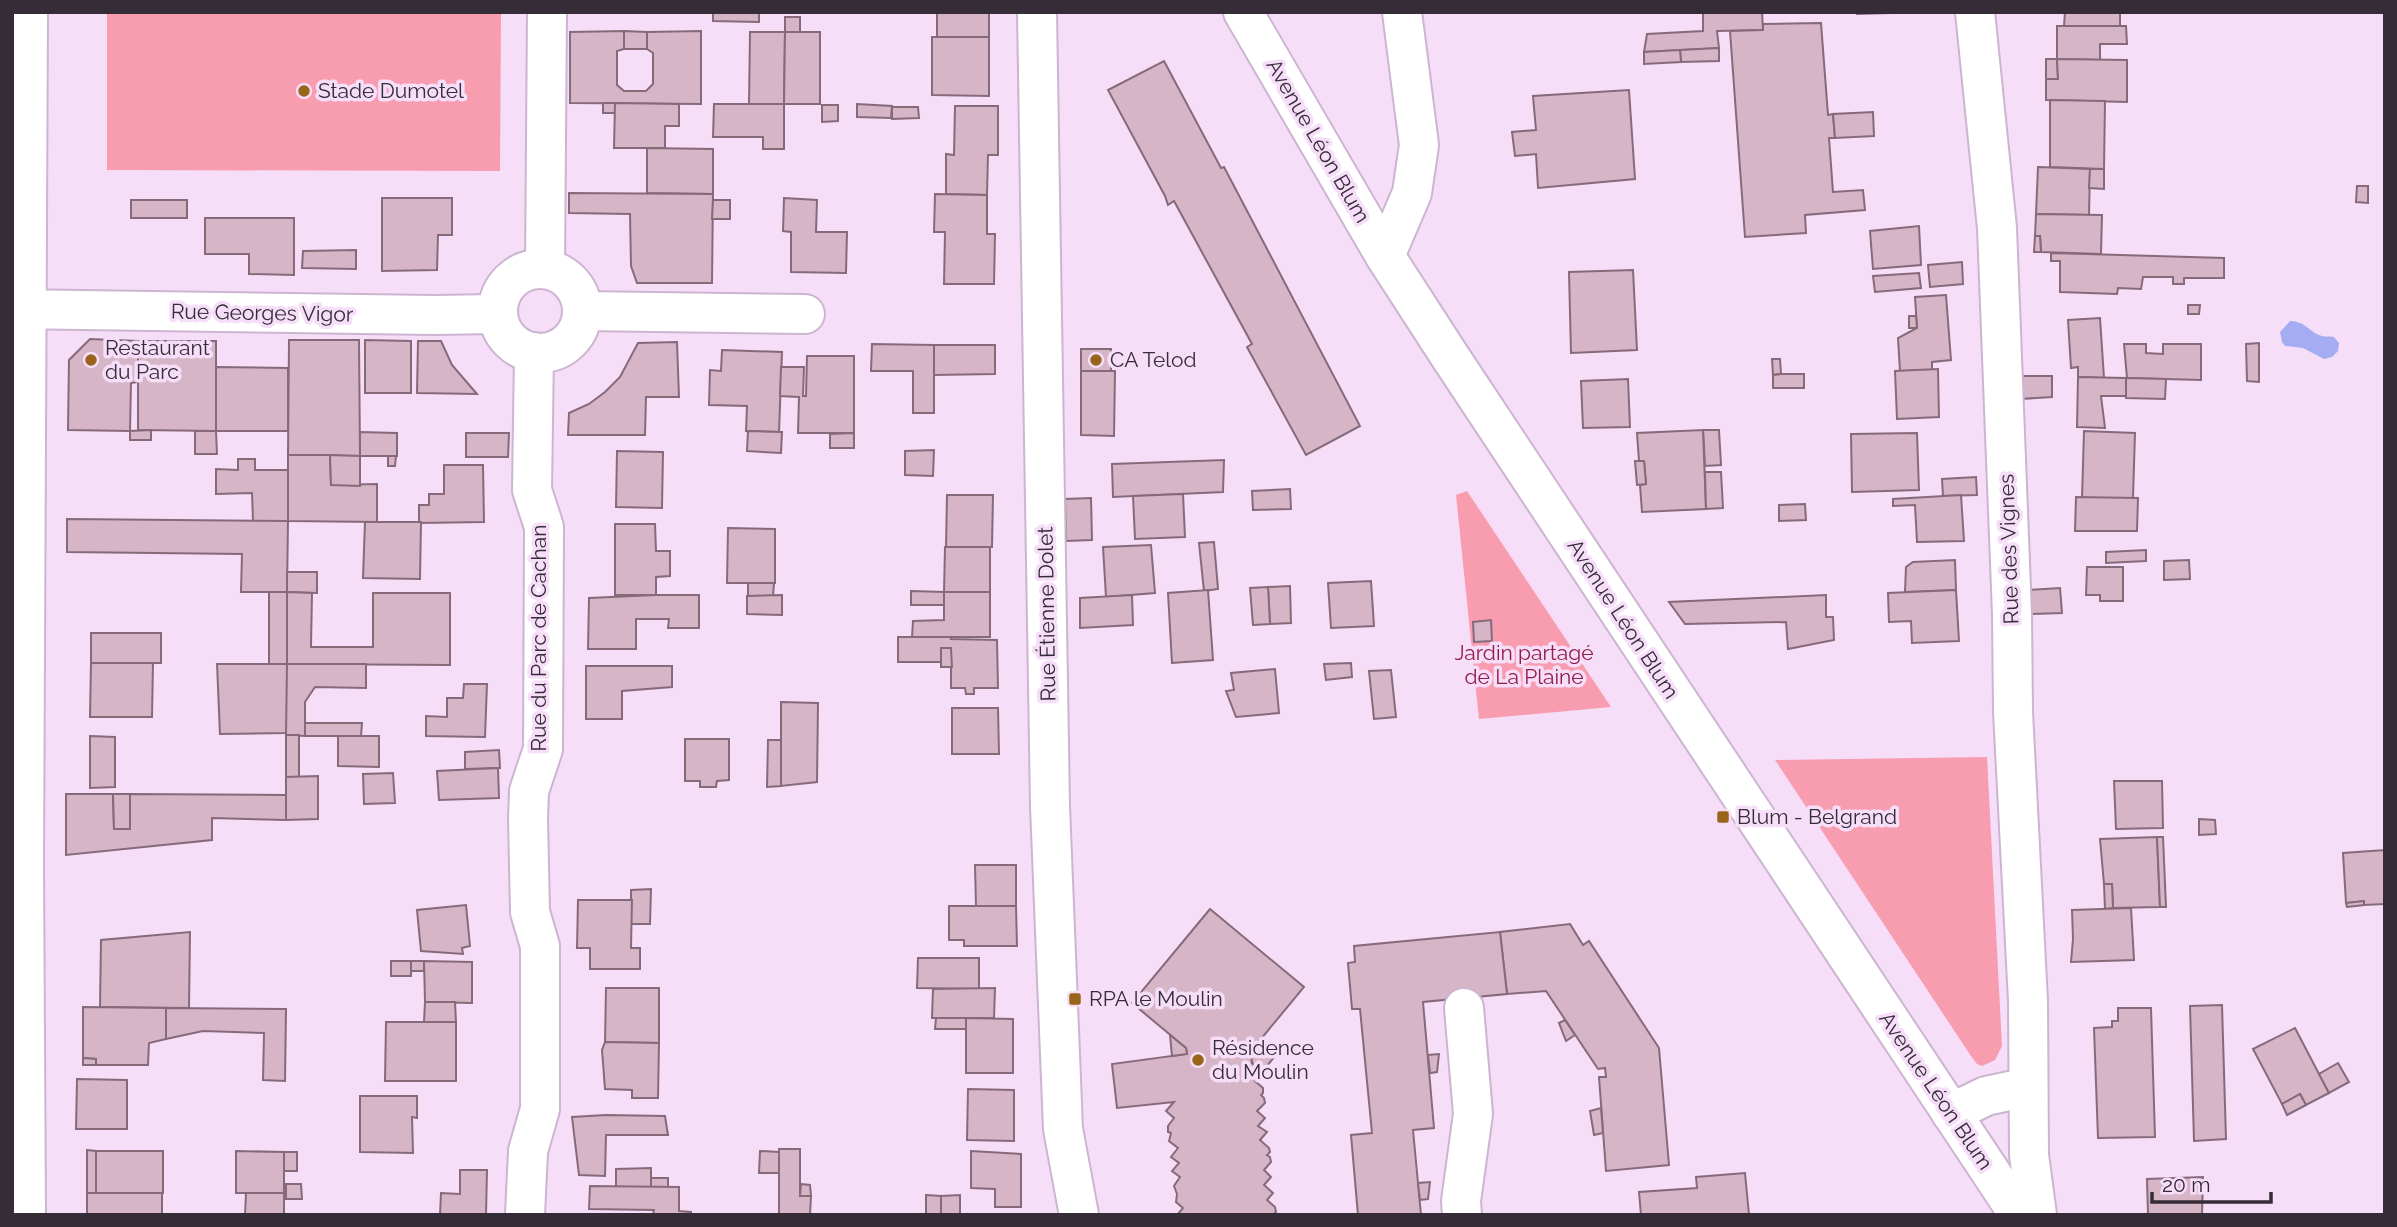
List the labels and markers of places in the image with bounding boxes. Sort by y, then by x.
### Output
place label: Stade Dumotel [318,78,464,103]
marker: Stade Dumotel [296,83,312,99]
place label: Restaurant du Parc [105,335,210,384]
place label: CA Telod [1110,347,1197,372]
marker: Restaurant du Parc [83,352,99,368]
marker: CA Telod [1088,352,1104,368]
place label: Blum - Belgrand [1737,804,1897,829]
marker: Blum - Belgrand [1715,809,1731,825]
place label: RPA le Moulin [1089,986,1223,1011]
marker: RPA le Moulin [1067,991,1083,1007]
place label: Résidence du Moulin [1212,1035,1314,1084]
marker: Résidence du Moulin [1190,1052,1206,1068]

